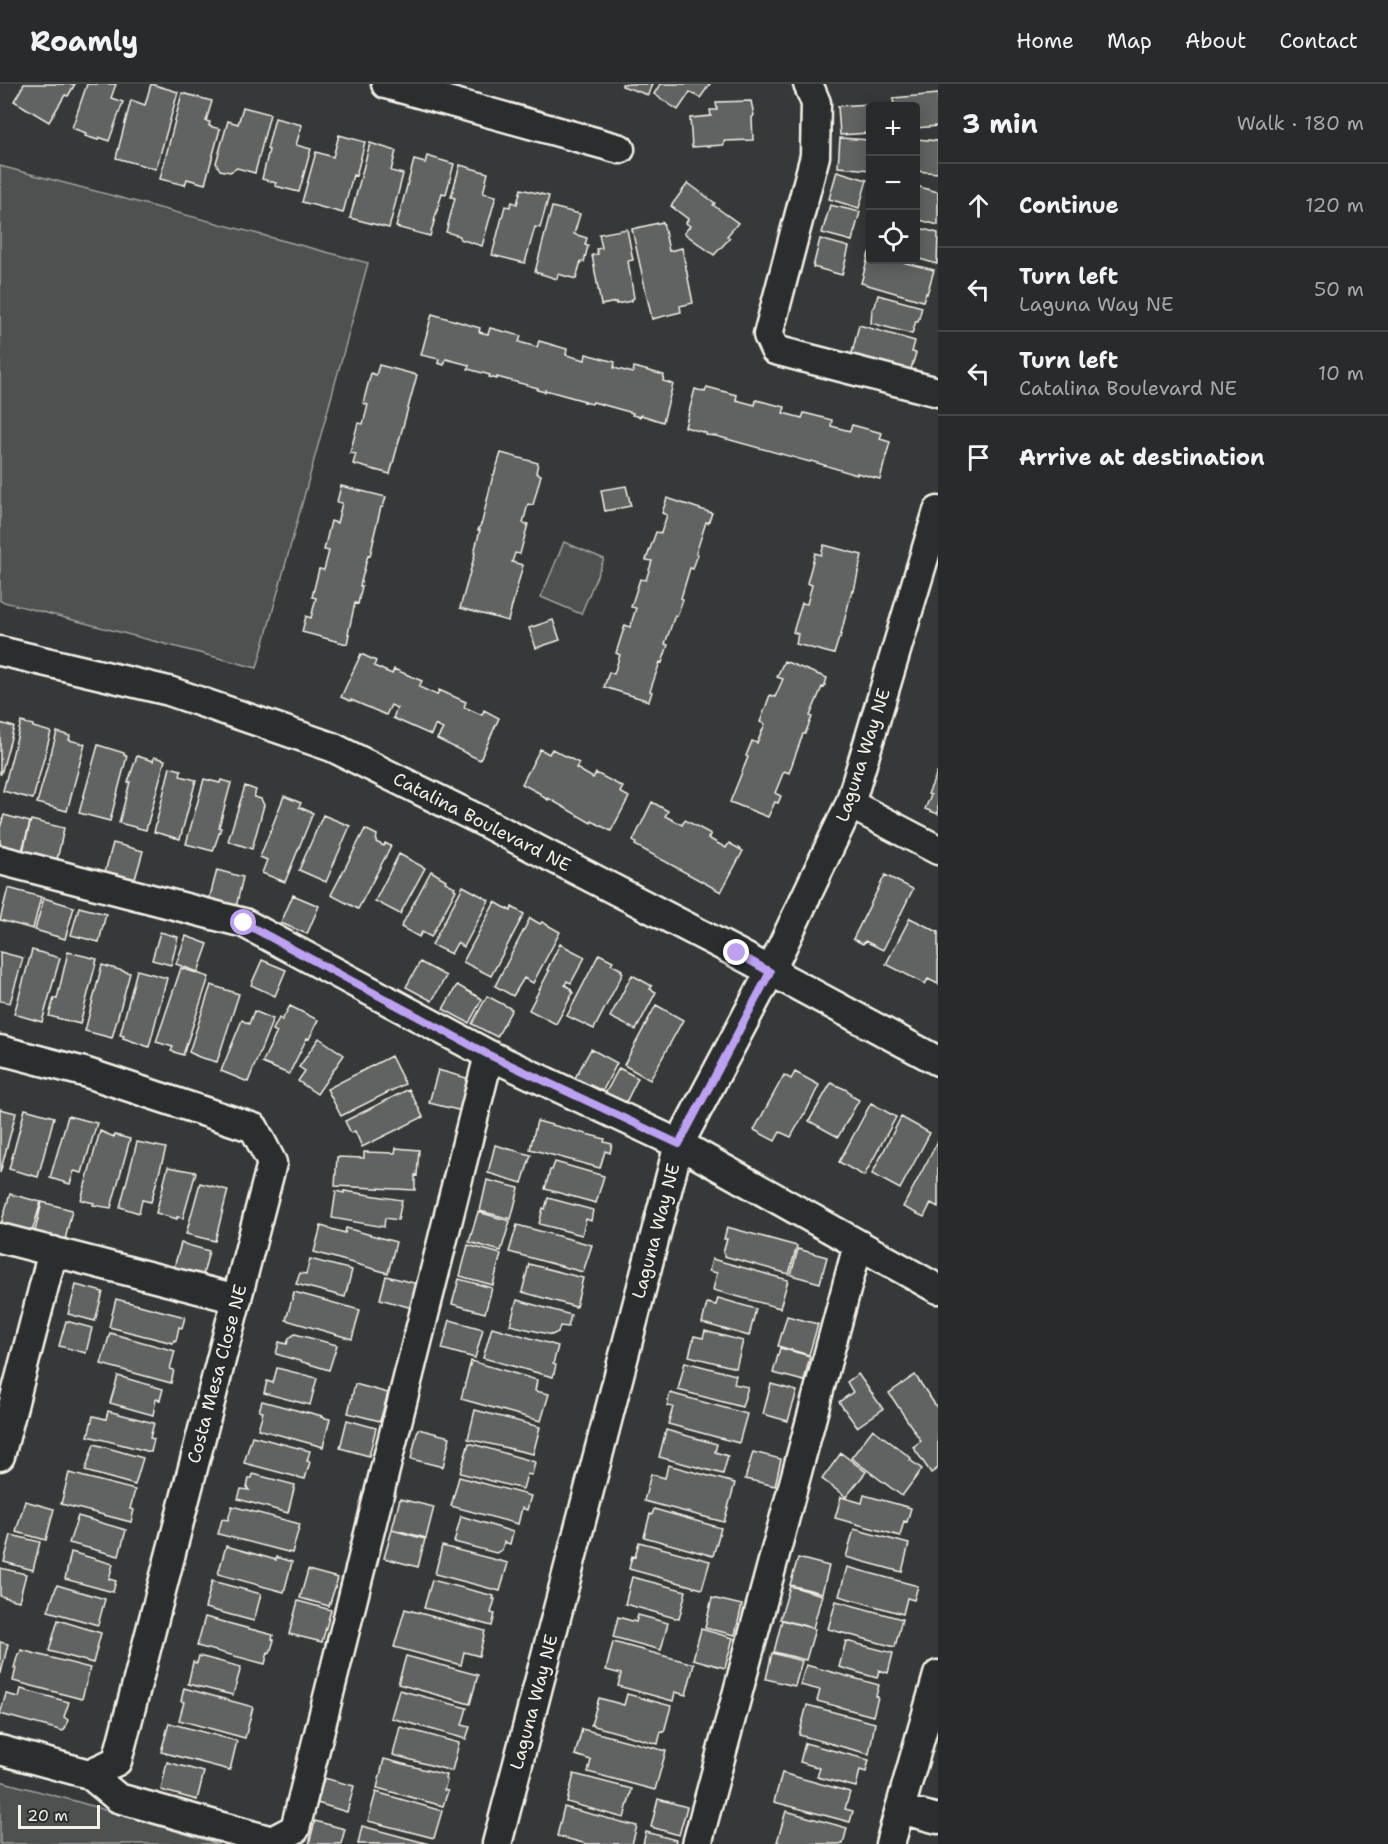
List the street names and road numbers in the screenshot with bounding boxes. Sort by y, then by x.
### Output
street label: Laguna Way NE [830,685,896,825]
street label: Catalina Boulevard NE [389,767,575,877]
street label: Laguna Way NE [626,1161,686,1301]
street label: Costa Mesa Close NE [182,1282,252,1466]
street label: Laguna Way NE [504,1632,564,1772]

